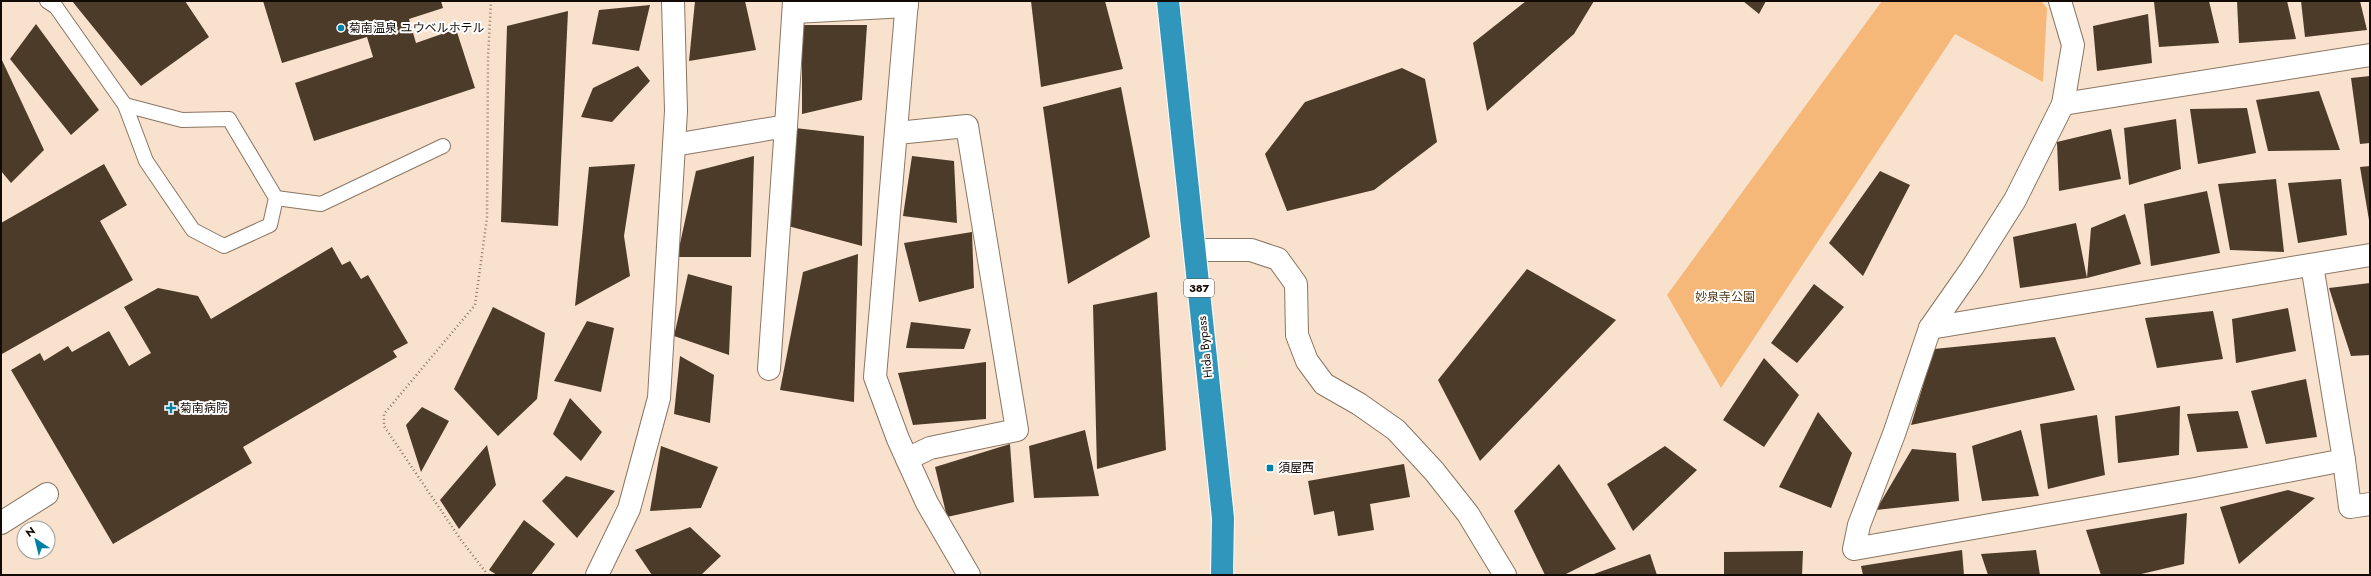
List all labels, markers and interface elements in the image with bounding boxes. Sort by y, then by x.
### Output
place label: 菊南温泉 ユウベルホテル [349,19,485,37]
marker: 菊南温泉 ユウベルホテル [336,23,346,33]
road number: 387 [1184,279,1214,297]
park label: 妙泉寺公園 [1695,288,1755,306]
street label: Hida Bypass [1193,315,1217,379]
place label: 菊南病院 [180,399,228,417]
marker: 菊南病院 [165,402,177,414]
place label: 須屋西 [1278,459,1314,477]
marker: 須屋西 [1265,463,1275,473]
north arrow [16,520,56,560]
text: N [22,523,38,541]

